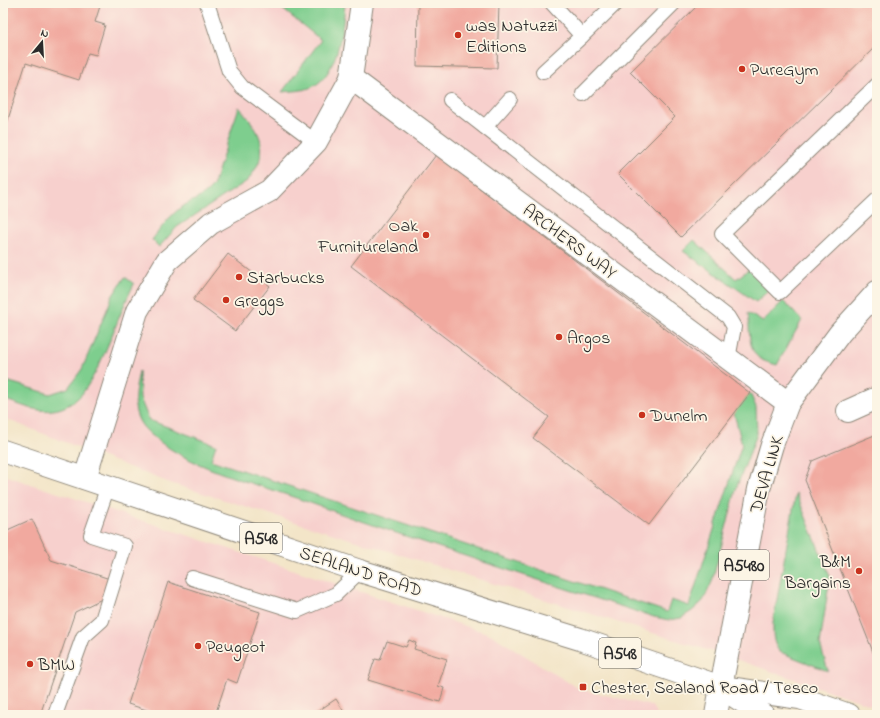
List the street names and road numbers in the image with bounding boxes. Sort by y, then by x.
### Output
street label: ARCHERS WAY [516,199,622,287]
street label: DEVA LINK [744,432,792,518]
road number: A548 [240,523,282,553]
street label: SEALAND ROAD [296,541,425,605]
road number: A5480 [719,550,769,580]
road number: A548 [599,638,641,668]

